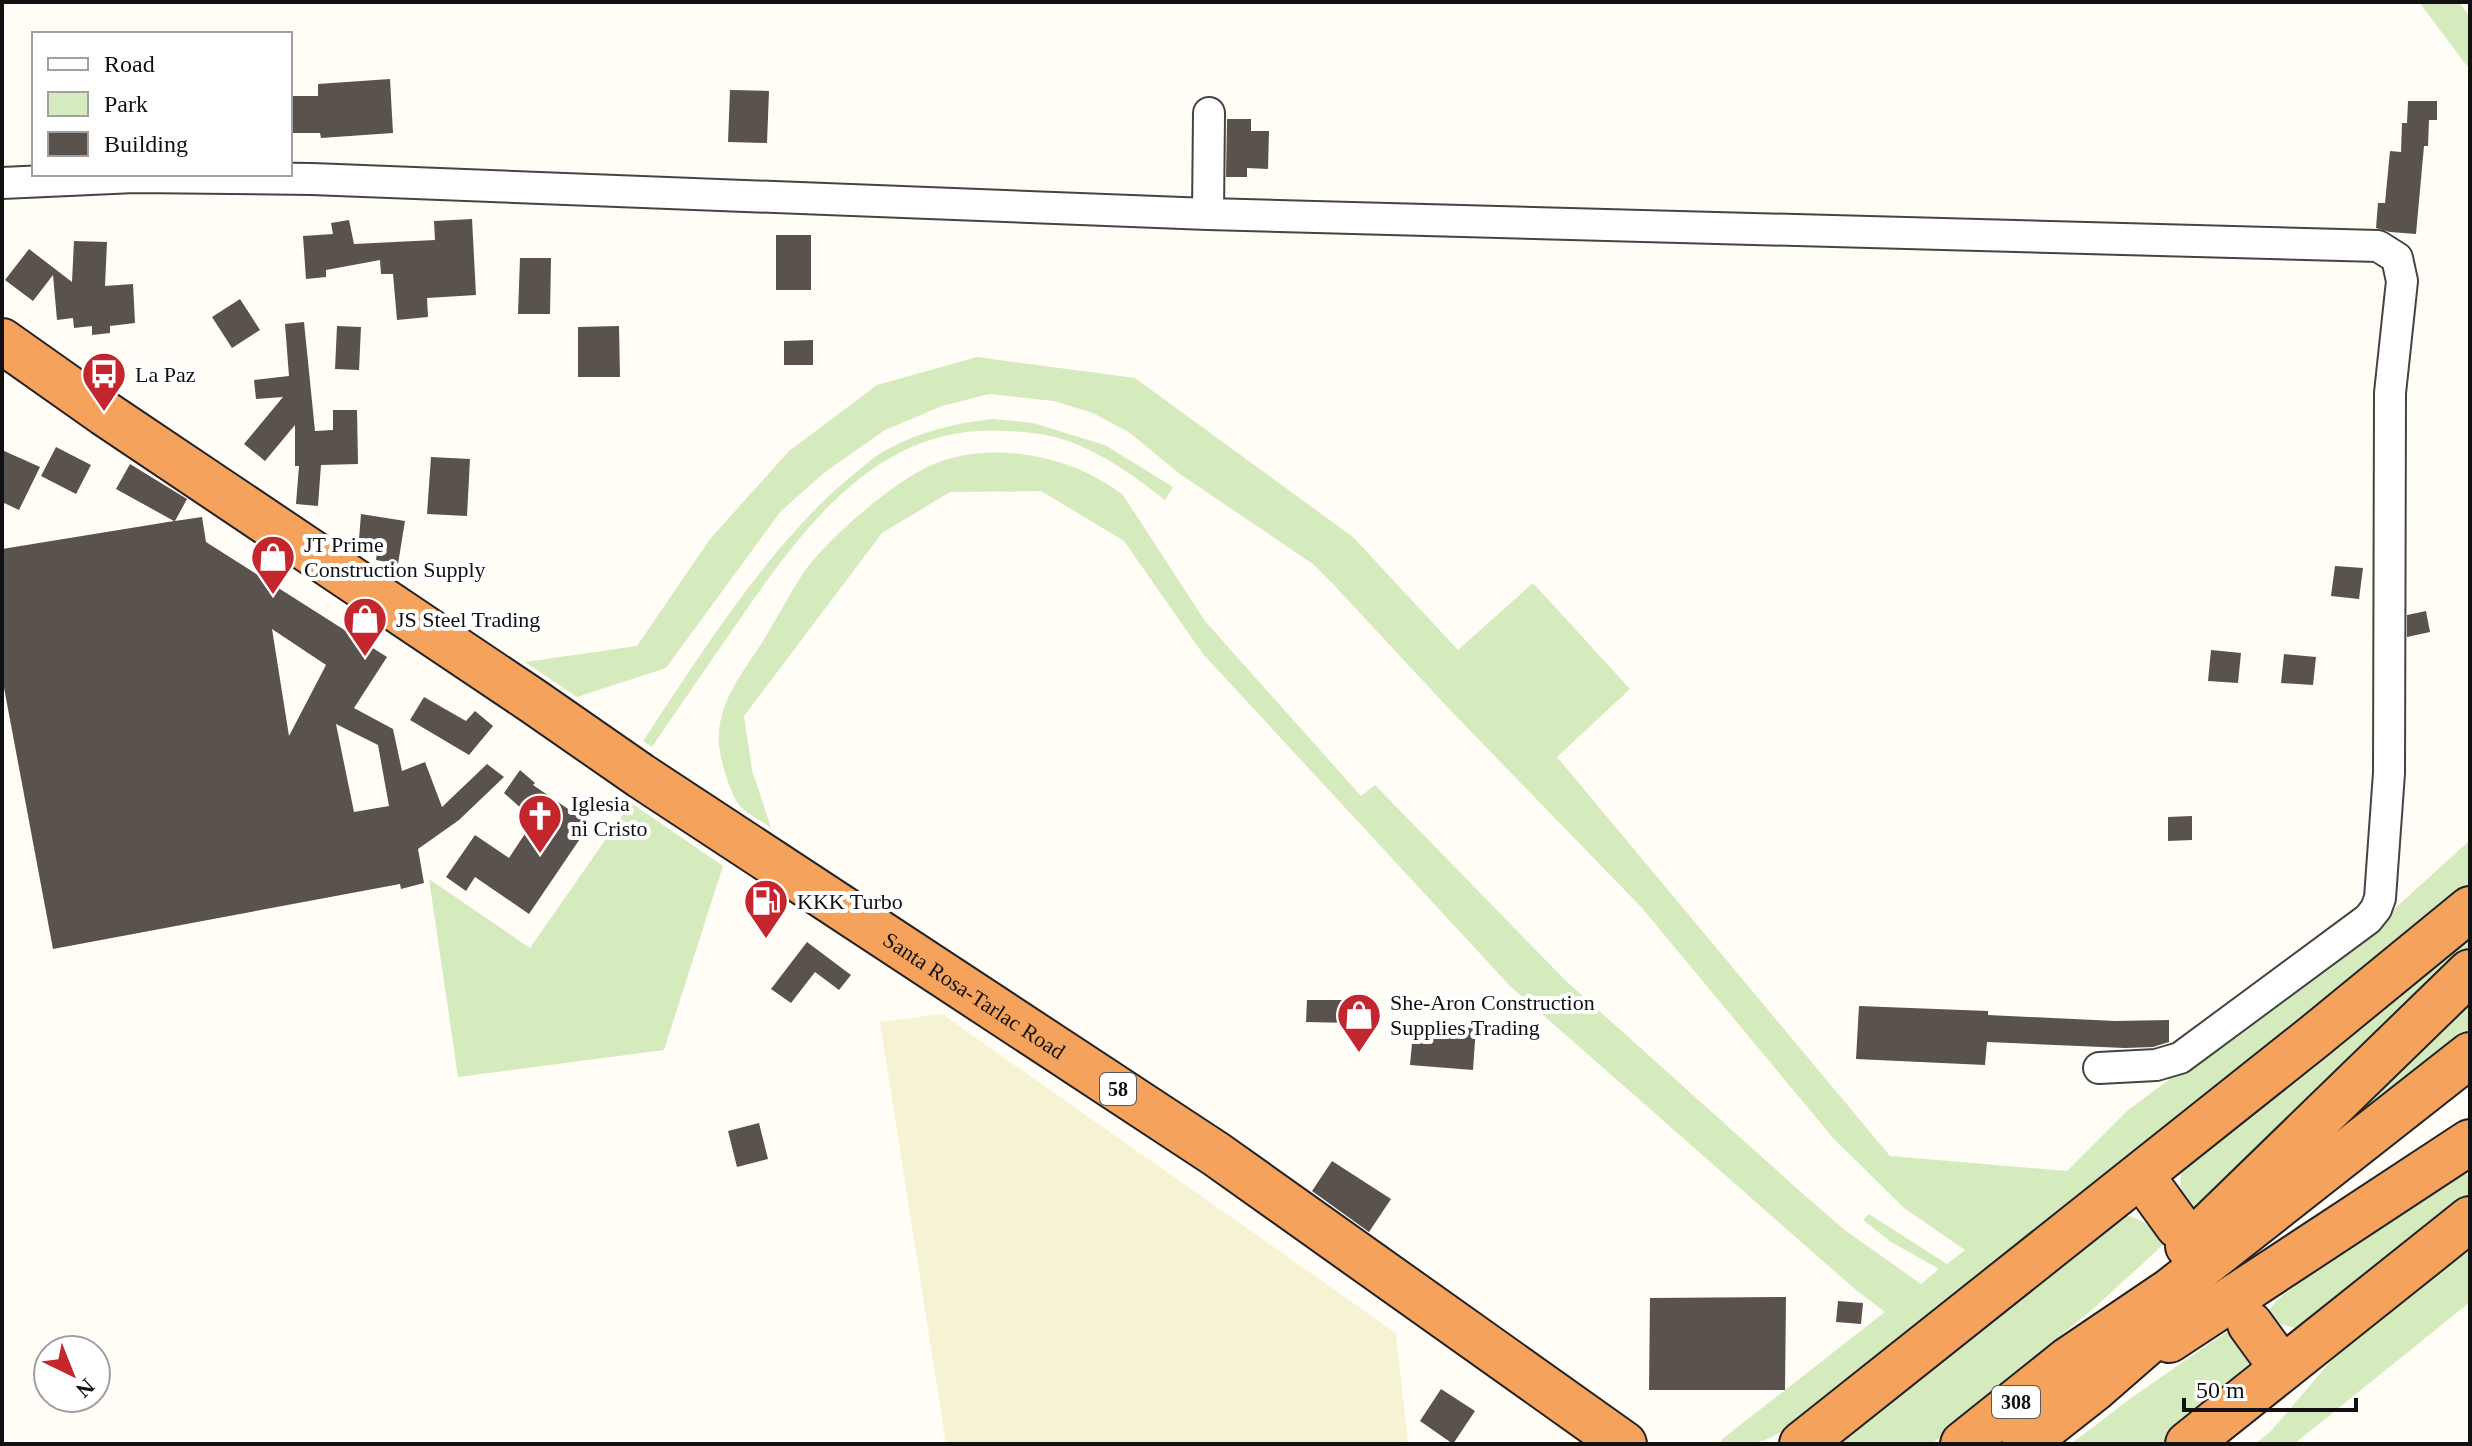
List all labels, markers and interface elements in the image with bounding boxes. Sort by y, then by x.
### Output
legend [32,32,292,176]
text: Road [104,51,155,77]
text: Park [104,91,148,117]
text: Building [104,131,188,157]
bus stop icon: La Paz [80,350,128,413]
place label: La Paz [135,362,196,387]
place label: JT Prime Construction Supply [304,532,486,582]
shop icon: JT Prime Construction Supply [249,533,297,596]
shop icon: JS Steel Trading [341,595,389,658]
place label: JS Steel Trading [396,607,540,632]
place label: Iglesia ni Cristo [571,791,647,841]
church icon: Iglesia ni Cristo [516,792,564,855]
fuel station icon: KKK Turbo [742,877,790,940]
place label: KKK Turbo [797,889,903,914]
street label: Santa Rosa-Tarlac Road [879,927,1070,1064]
place label: She-Aron Construction Supplies Trading [1390,990,1595,1040]
shop icon: She-Aron Construction Supplies Trading [1335,991,1383,1054]
road number: 58 [1100,1073,1136,1105]
north arrow [32,1334,112,1414]
scale bar [2184,1362,2356,1412]
text: N [71,1374,100,1403]
text: 50 m [2196,1377,2245,1403]
road number: 308 [1992,1386,2040,1418]

